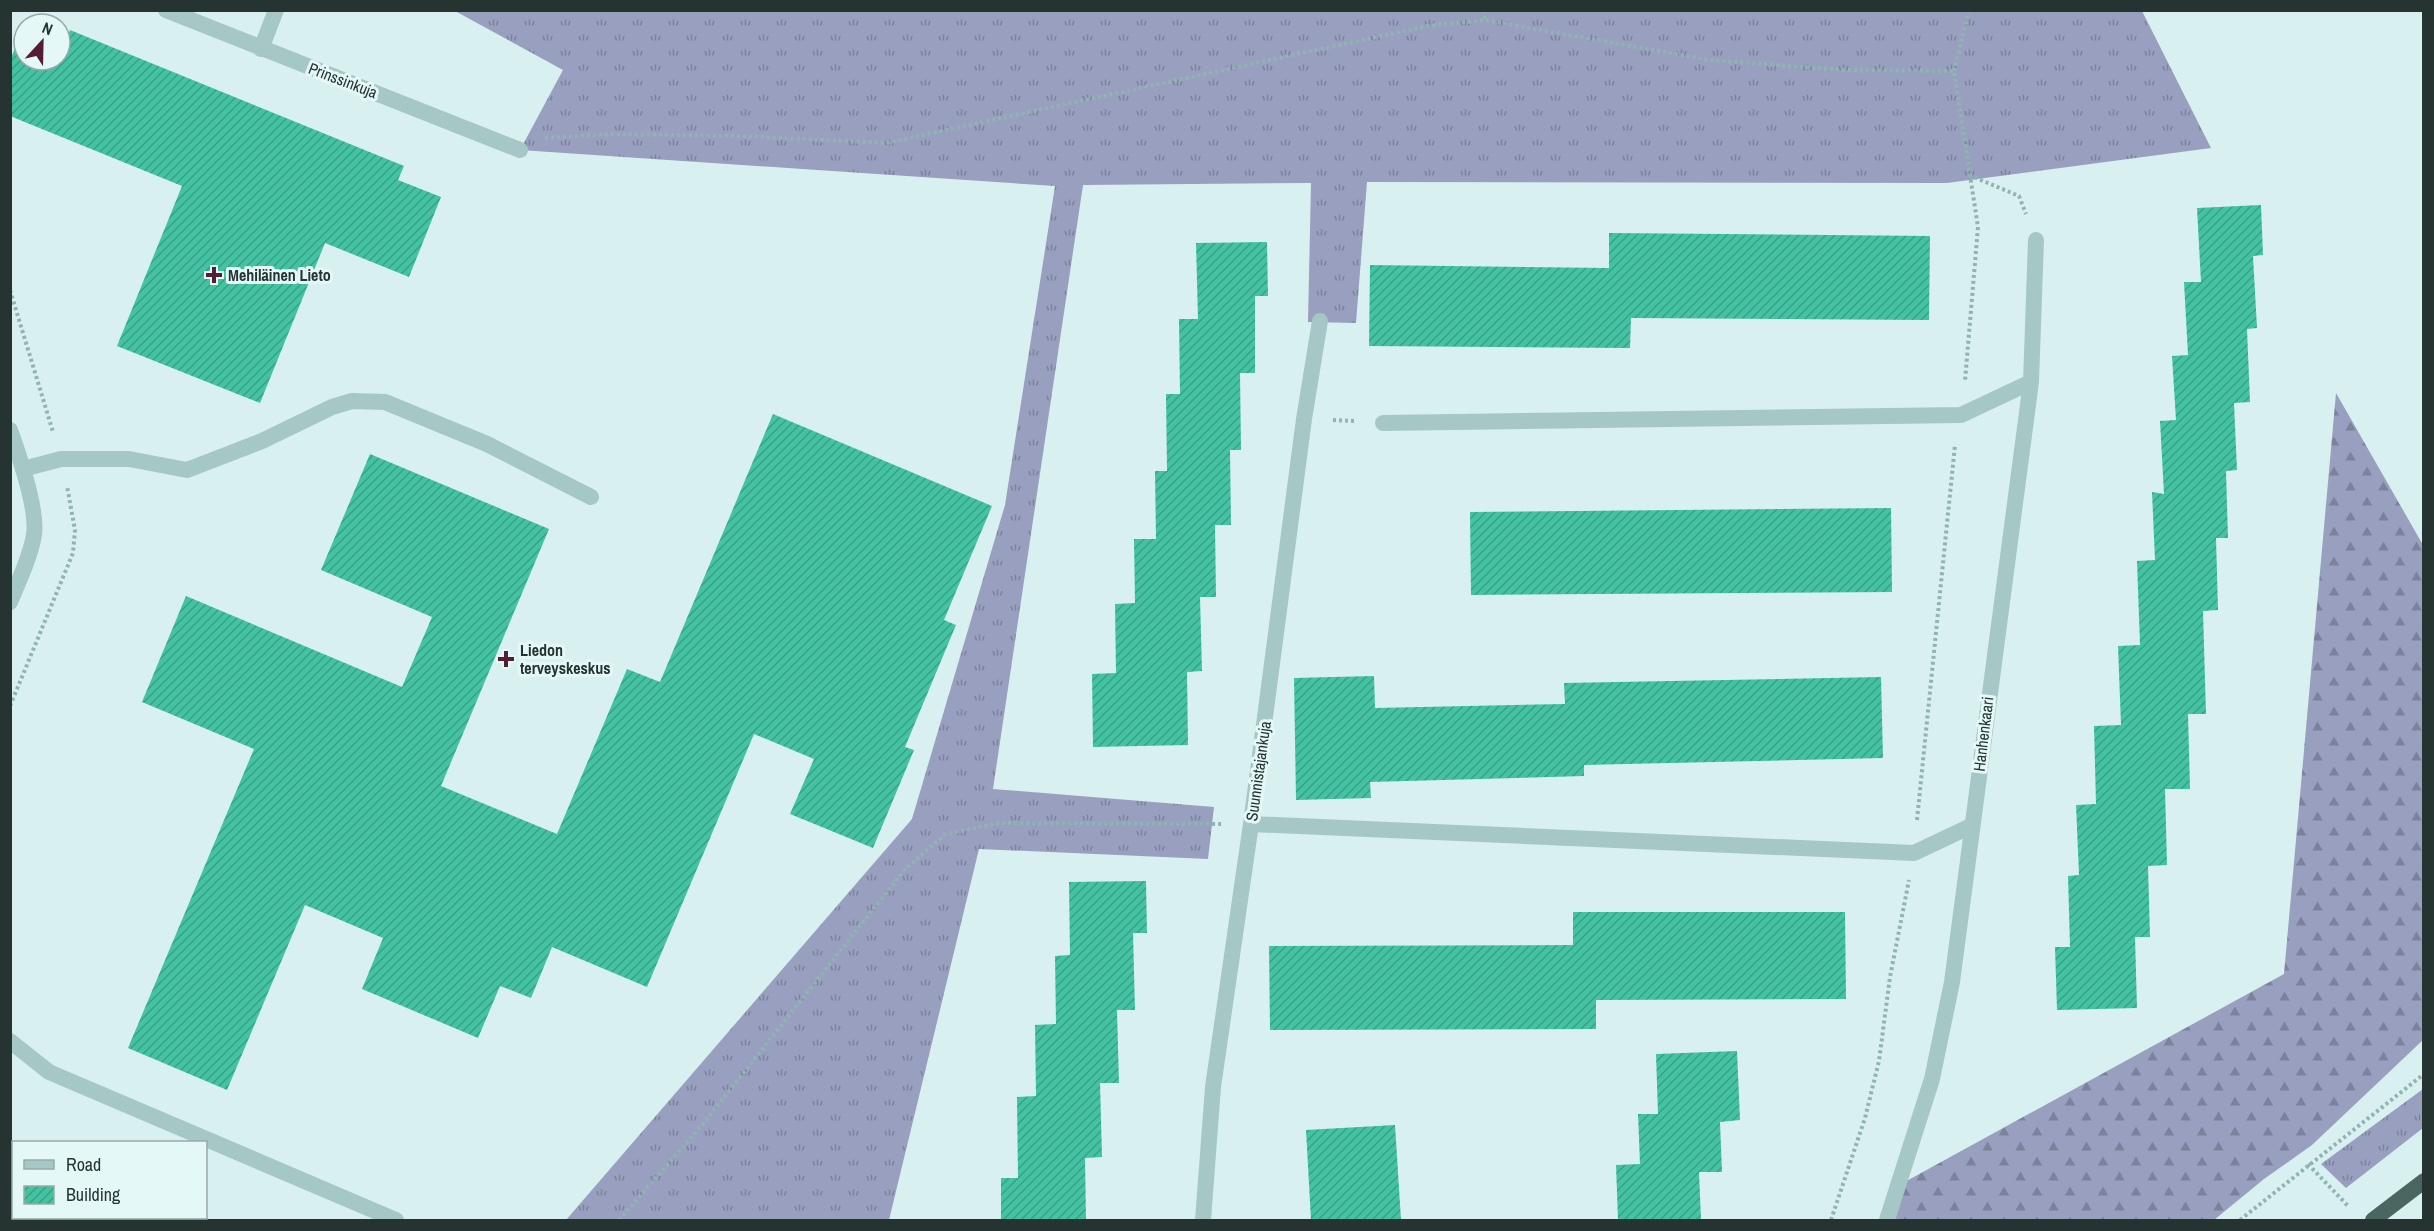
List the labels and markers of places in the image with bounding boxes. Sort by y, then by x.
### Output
place label: Mehiläinen Lieto [228,264,331,286]
marker: Mehiläinen Lieto [205,266,223,284]
place label: Liedon terveyskeskus [520,639,610,679]
marker: Liedon terveyskeskus [497,650,515,668]

